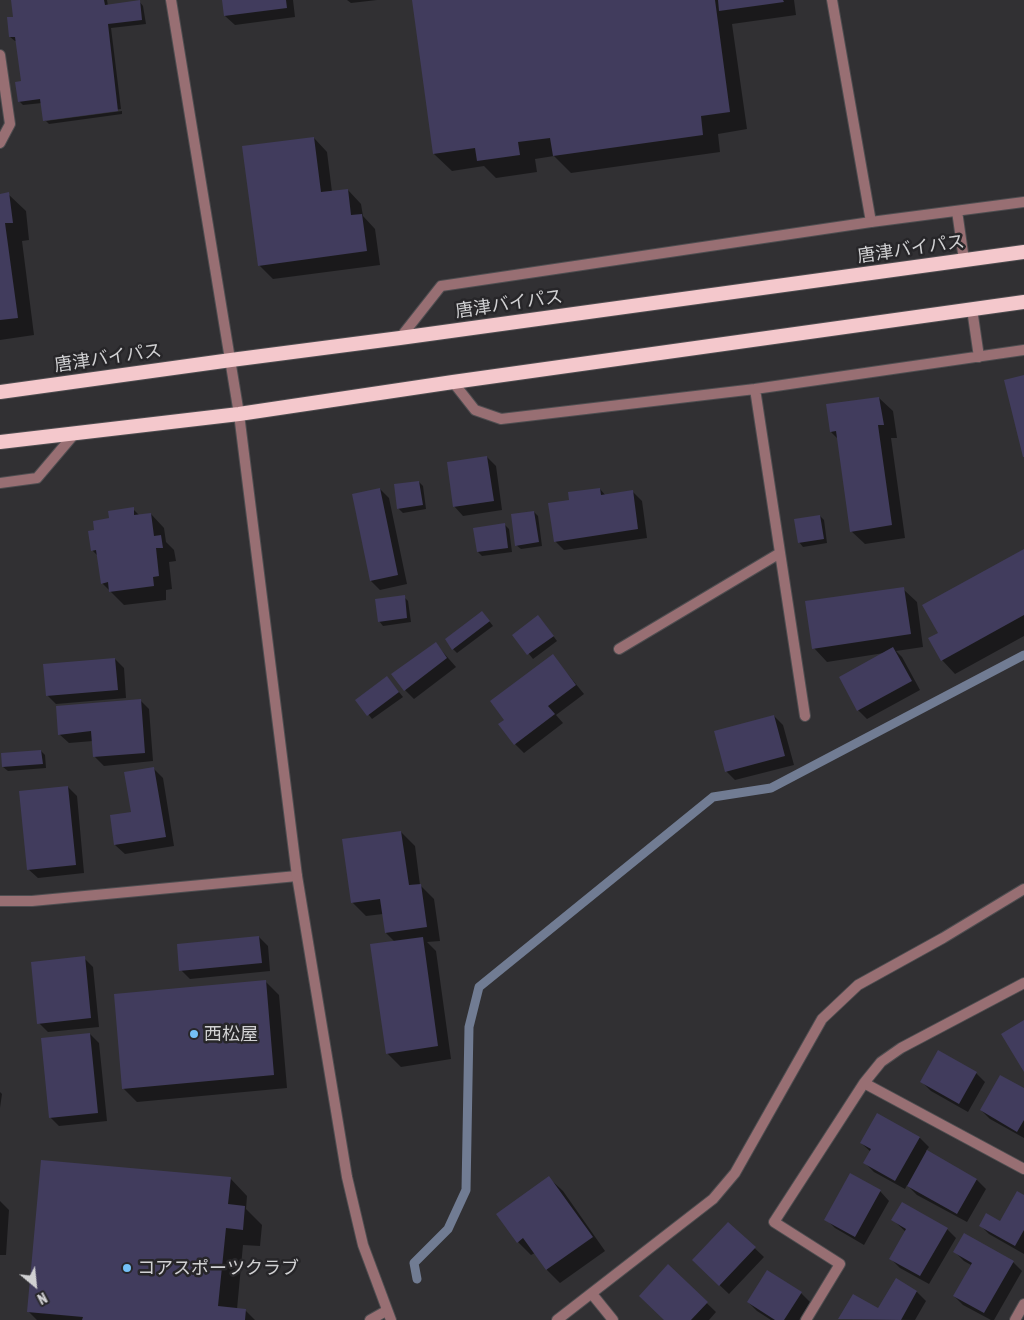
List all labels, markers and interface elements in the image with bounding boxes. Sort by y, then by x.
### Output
street label: 唐津バイパス [856,231,966,267]
street label: 唐津バイパス [454,286,564,322]
street label: 唐津バイパス [53,340,163,376]
place label: 西松屋 [204,1023,258,1045]
marker: 西松屋 [188,1028,200,1040]
place label: コアスポーツクラブ [137,1257,299,1279]
north arrow [10,1260,60,1310]
marker: コアスポーツクラブ [121,1262,133,1274]
text: N [35,1289,49,1307]

